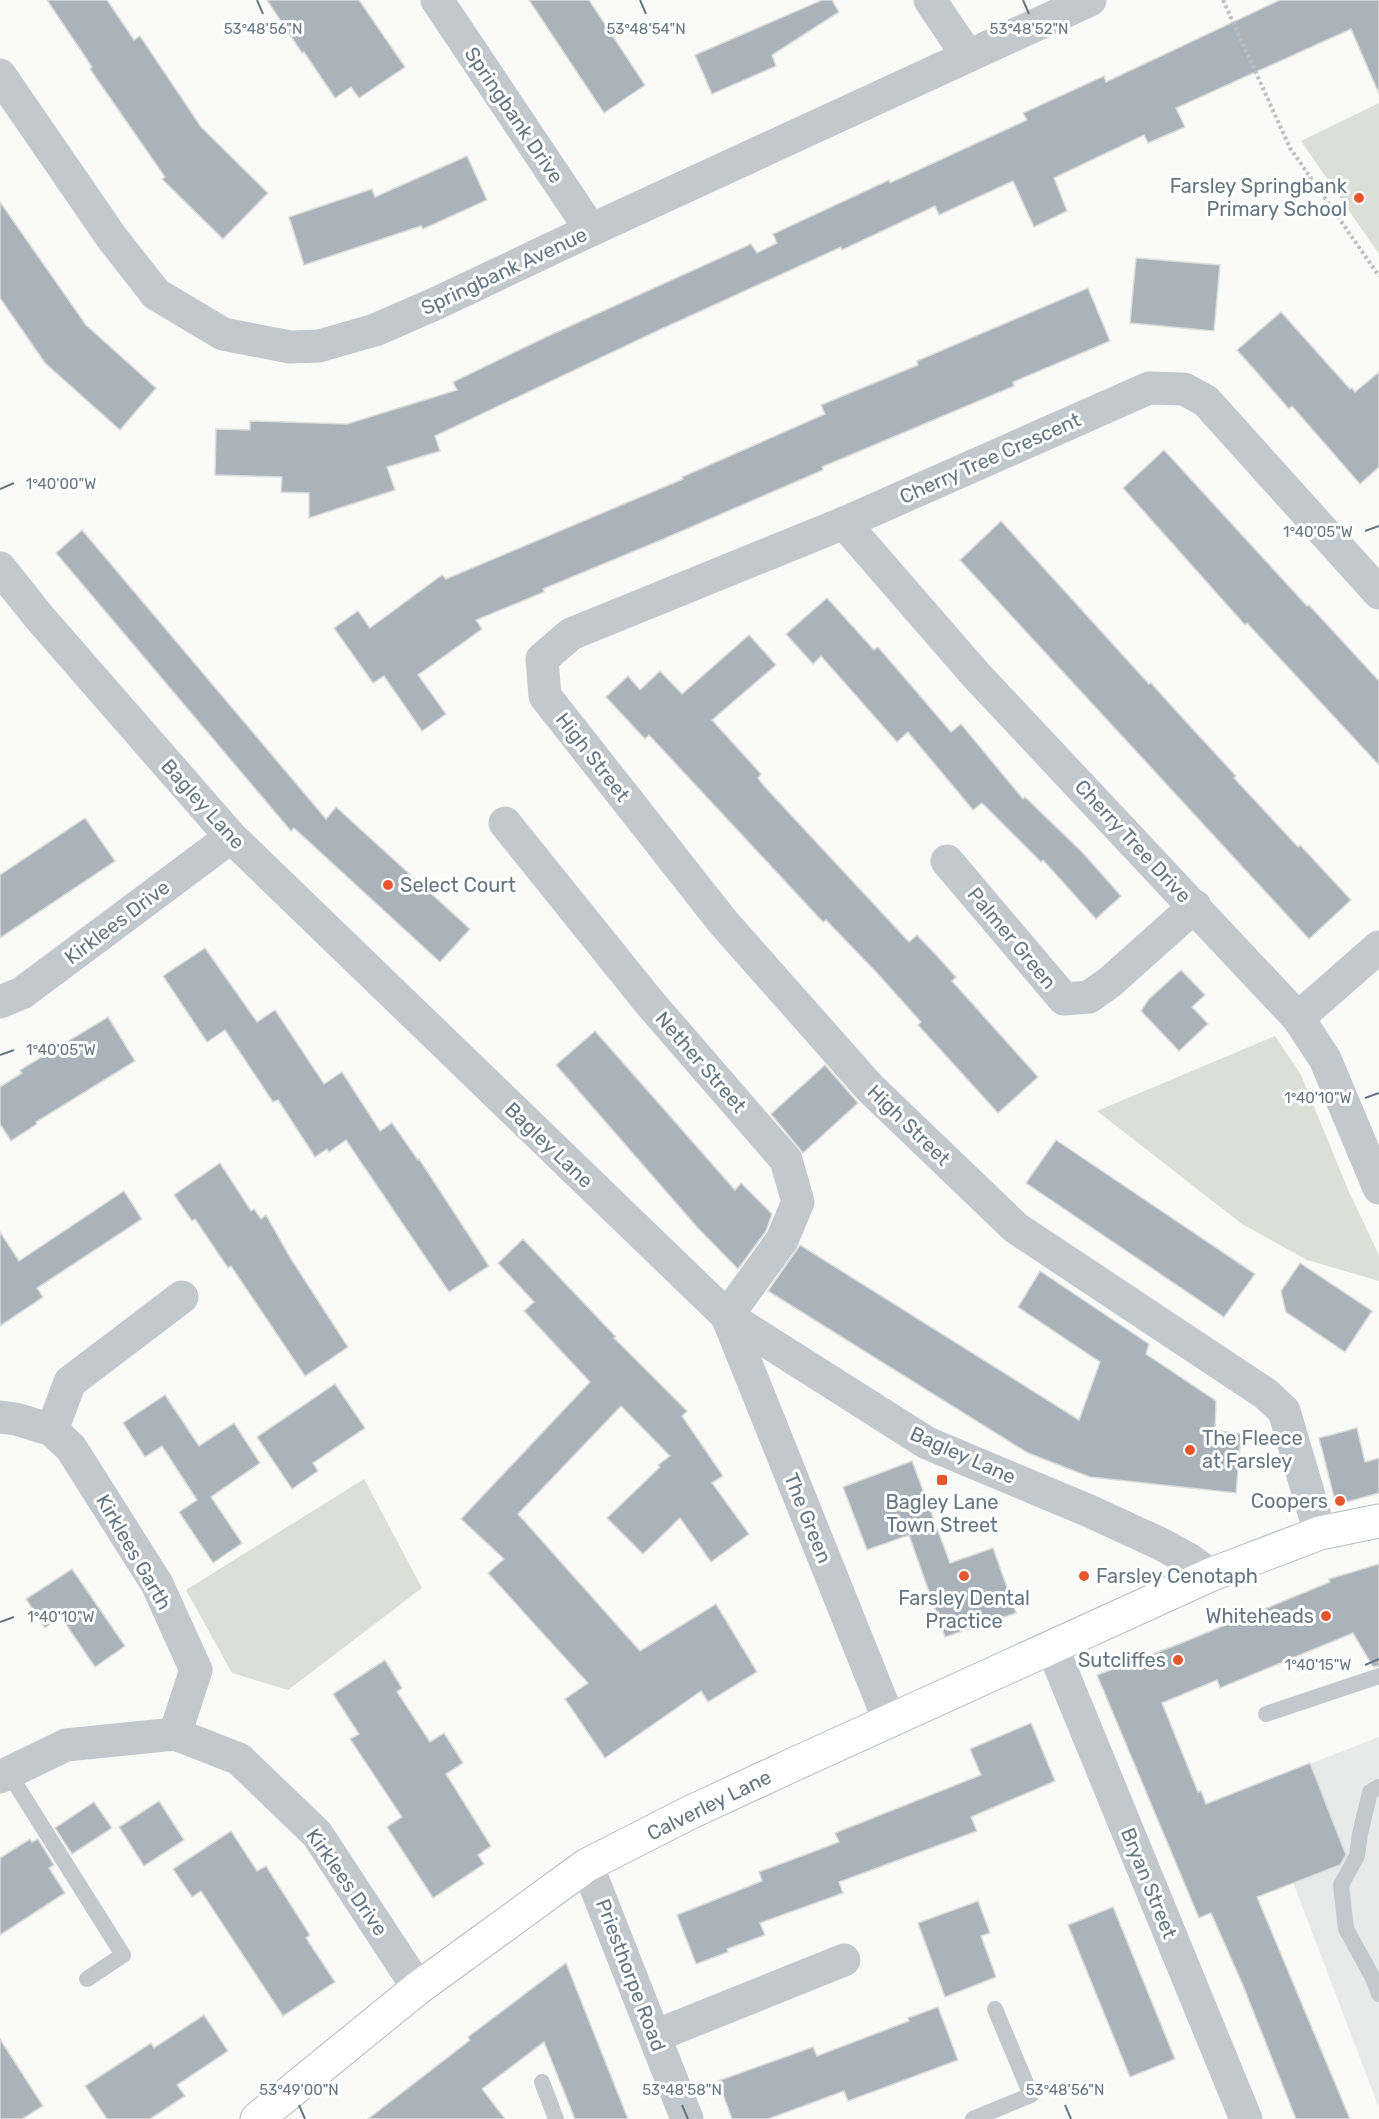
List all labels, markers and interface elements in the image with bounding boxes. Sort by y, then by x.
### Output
text: 53°48'56"N [224,20,302,38]
text: 53°48'54"N [606,20,686,38]
text: 53°48'52"N [990,20,1068,38]
street label: Springbank Drive [460,42,568,188]
place label: Farsley Springbank Primary School [1170,174,1348,221]
marker: Farsley Springbank Primary School [1352,191,1366,205]
street label: Springbank Avenue [417,222,591,320]
street label: Cherry Tree Crescent [896,407,1084,509]
text: 1°40'00"W [26,475,96,493]
text: 1°40'05"W [1283,523,1353,541]
street label: High Street [551,708,635,806]
street label: Bagley Lane [156,754,250,854]
street label: Cherry Tree Drive [1070,774,1196,908]
place label: Select Court [400,873,516,897]
street label: Kirklees Drive [60,875,174,969]
marker: Select Court [381,878,395,892]
street label: Palmer Green [963,882,1061,994]
street label: Nether Street [651,1007,752,1118]
text: 1°40'05"W [26,1041,96,1059]
street label: High Street [863,1080,956,1171]
text: 1°40'10"W [1284,1089,1352,1107]
street label: Bagley Lane [500,1097,598,1193]
street label: Bagley Lane [906,1421,1020,1489]
place label: The Fleece at Farsley [1202,1426,1303,1473]
marker: The Fleece at Farsley [1183,1443,1197,1457]
street label: The Green [779,1469,837,1567]
marker: Bagley Lane Town Street [935,1473,949,1487]
place label: Coopers [1251,1489,1328,1513]
street label: Kirklees Garth [91,1490,177,1614]
place label: Bagley Lane Town Street [885,1490,999,1537]
marker: Coopers [1333,1494,1347,1508]
place label: Farsley Cenotaph [1096,1564,1258,1588]
marker: Farsley Dental Practice [957,1569,971,1583]
marker: Farsley Cenotaph [1077,1569,1091,1583]
place label: Farsley Dental Practice [898,1586,1030,1633]
place label: Whiteheads [1205,1604,1314,1628]
text: 1°40'10"W [27,1608,95,1626]
marker: Whiteheads [1319,1609,1333,1623]
place label: Sutcliffes [1078,1648,1166,1672]
marker: Sutcliffes [1171,1653,1185,1667]
text: 1°40'15"W [1285,1656,1351,1674]
street label: Calverley Lane [643,1765,775,1845]
street label: Kirklees Drive [301,1824,393,1940]
street label: Bryan Street [1116,1824,1182,1942]
street label: Priesthorpe Road [591,1895,671,2055]
text: 53°49'00"N [259,2081,339,2099]
text: 53°48'58"N [642,2081,722,2099]
text: 53°48'56"N [1026,2081,1104,2099]

